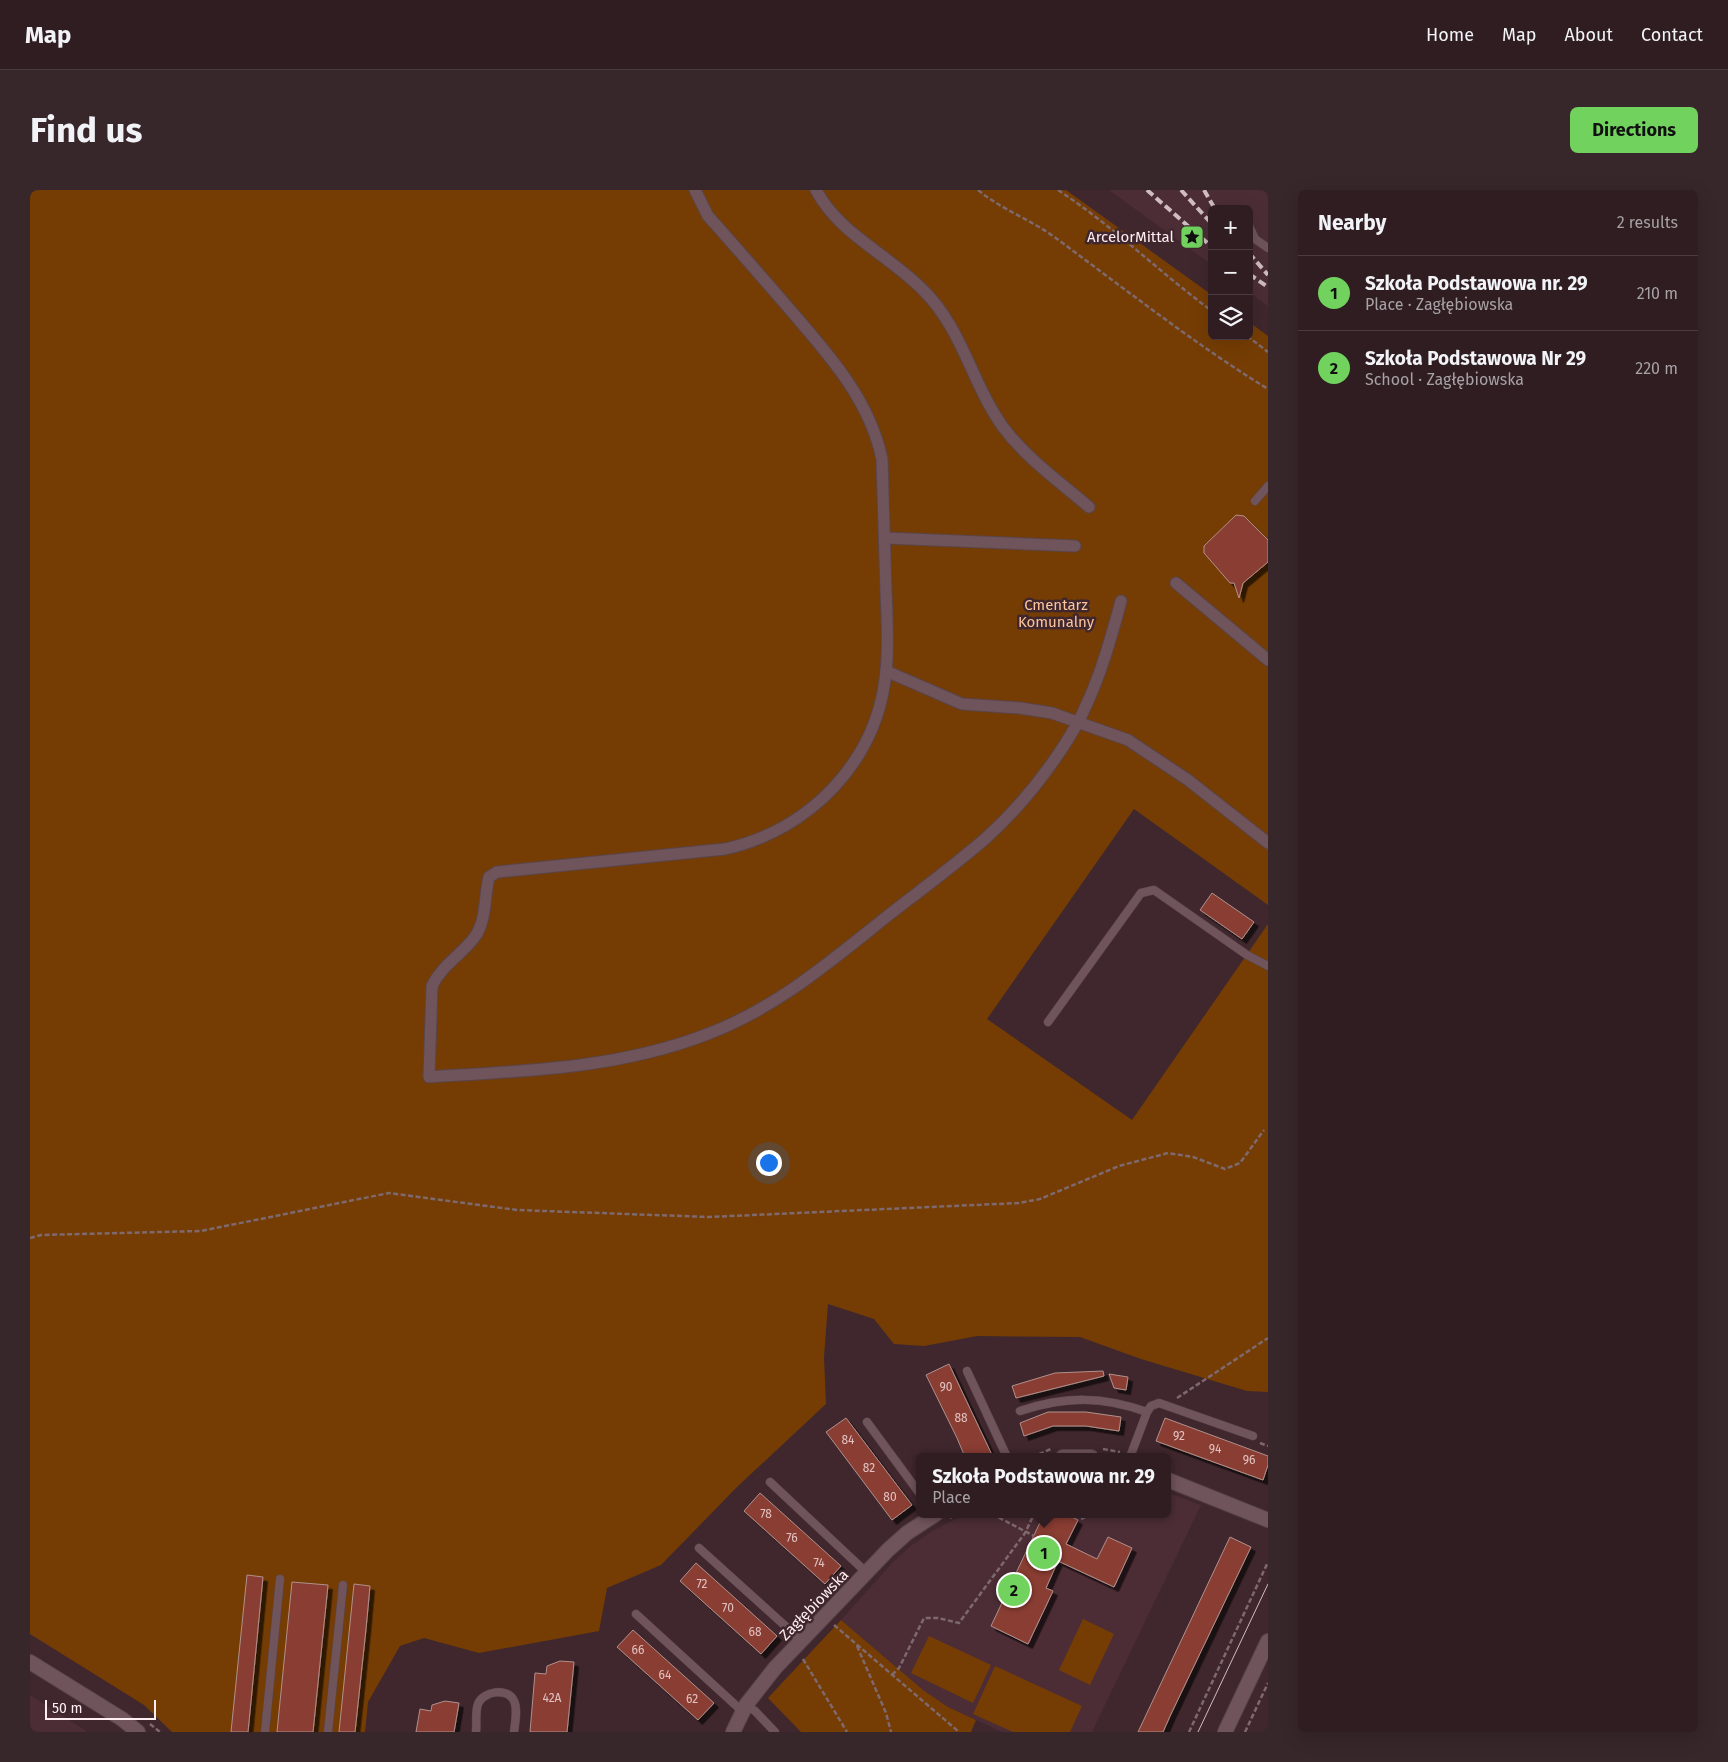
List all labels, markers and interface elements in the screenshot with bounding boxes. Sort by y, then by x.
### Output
text: Map [25,21,71,49]
text: Home [1426,24,1474,46]
text: Map [1502,24,1536,46]
text: About [1564,24,1613,46]
text: Contact [1641,24,1703,46]
button: Directions [1570,107,1698,153]
text: Find us [30,109,142,151]
map controls [1208,205,1253,340]
button: + [1208,205,1253,250]
text: Nearby [1318,210,1386,236]
text: 2 results [1617,213,1678,232]
place icon: ArcelorMittal [1179,224,1205,250]
place label: ArcelorMittal [1087,228,1175,246]
button: − [1208,250,1253,295]
text: Szkoła Podstawowa nr. 29 [1365,272,1588,295]
text: 1 [1330,284,1338,303]
text: 210 m [1637,284,1678,303]
button: layers [1208,295,1253,340]
text: Place · Zagłębiowska [1365,295,1513,314]
text: Szkoła Podstawowa Nr 29 [1365,347,1586,370]
text: 2 [1330,359,1338,378]
text: 220 m [1635,359,1678,378]
text: School · Zagłębiowska [1365,370,1524,389]
park label: Cmentarz Komunalny [1018,596,1095,631]
your location [756,1150,782,1176]
house number: 90 [940,1380,953,1394]
house number: 88 [954,1411,968,1425]
house number: 92 [1173,1429,1185,1443]
house number: 84 [842,1433,855,1447]
house number: 94 [1209,1442,1222,1456]
popup [916,1453,1171,1518]
house number: 96 [1243,1453,1255,1467]
house number: 82 [863,1461,875,1475]
text: Szkoła Podstawowa nr. 29 [932,1465,1155,1488]
text: Place [932,1488,971,1507]
house number: 80 [883,1490,897,1504]
house number: 78 [760,1507,772,1521]
house number: 76 [786,1531,798,1545]
pin: 1 [1028,1534,1060,1572]
house number: 74 [813,1556,825,1570]
street label: Zagłębiowska [776,1566,852,1644]
pin: 2 [998,1571,1030,1609]
house number: 72 [696,1577,708,1591]
house number: 70 [722,1601,734,1615]
house number: 68 [748,1625,762,1639]
house number: 66 [632,1643,644,1657]
house number: 64 [659,1668,672,1682]
house number: 42A [543,1691,562,1705]
house number: 62 [686,1692,698,1706]
scale bar [45,1697,156,1720]
text: 50 m [52,1700,83,1717]

